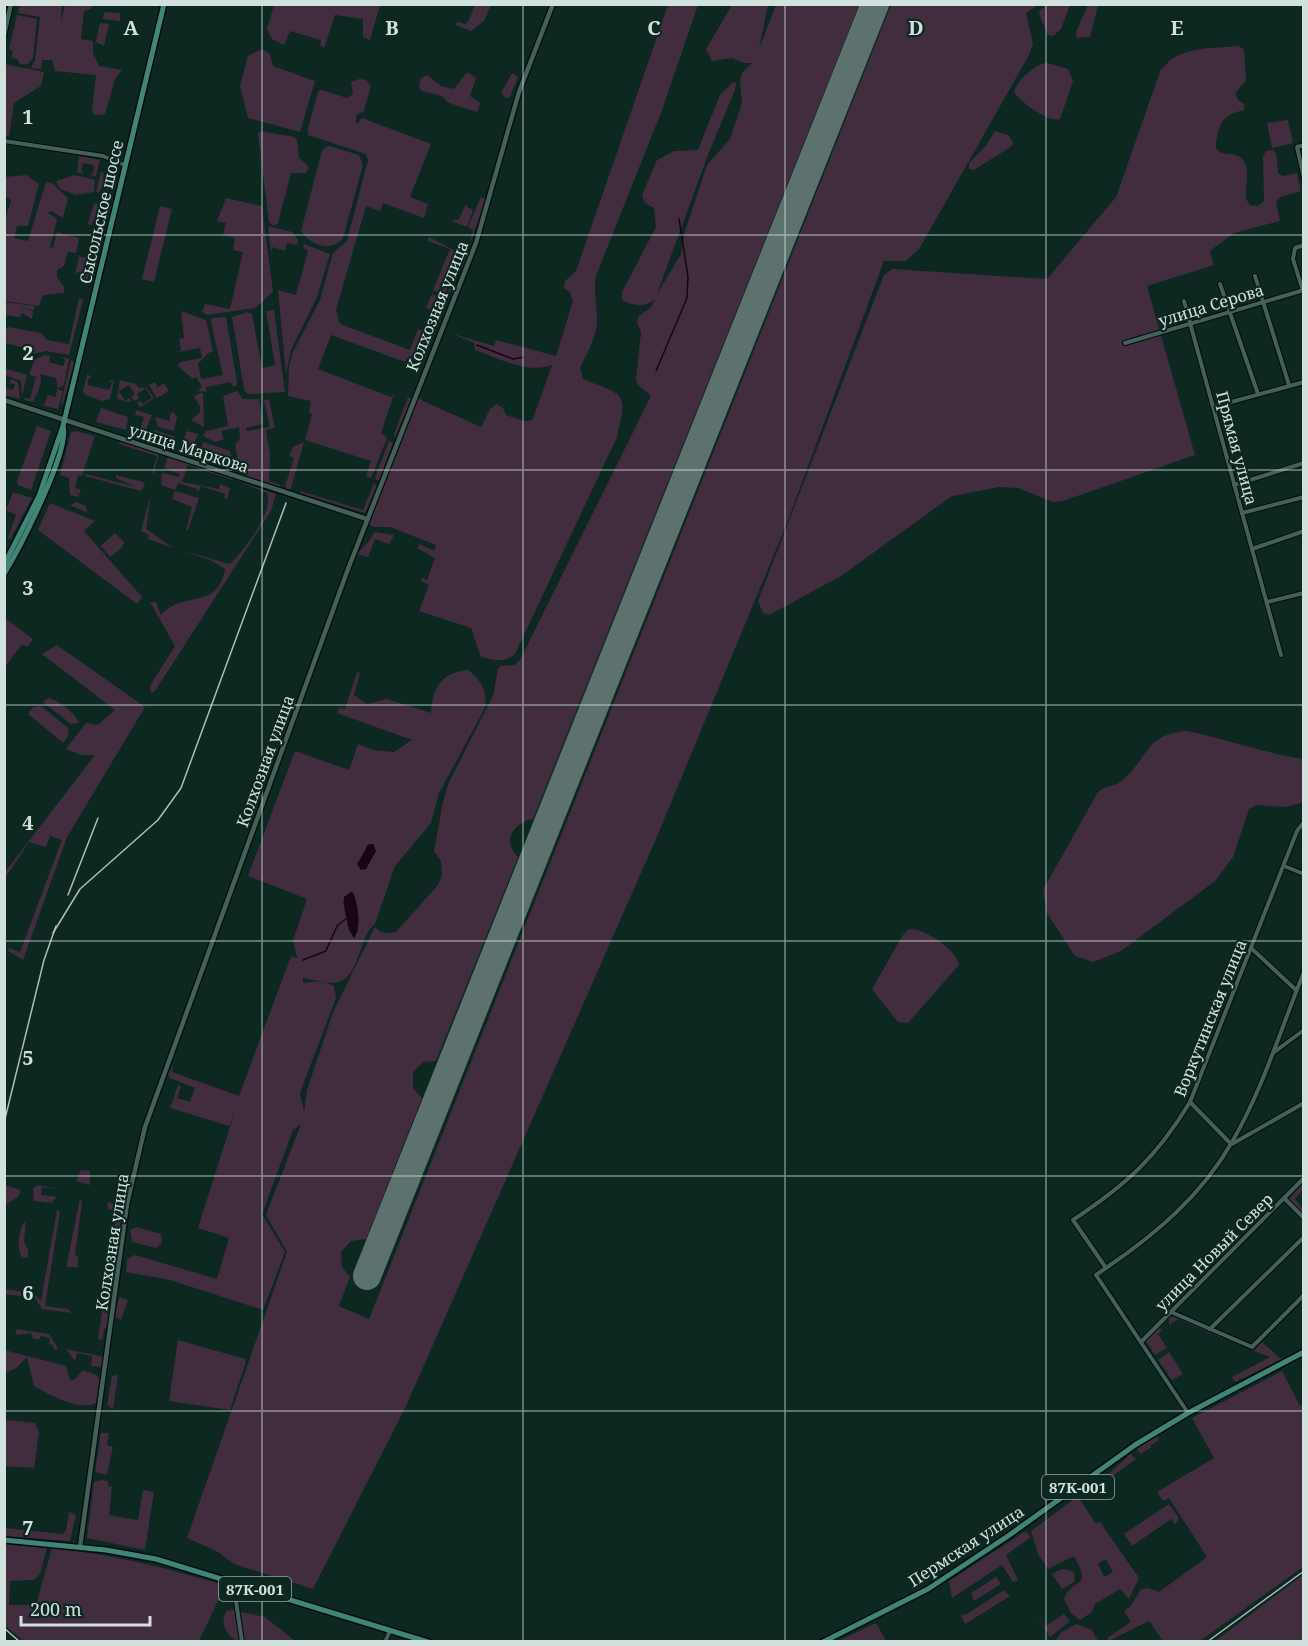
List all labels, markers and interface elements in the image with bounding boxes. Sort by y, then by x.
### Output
text: A [123,14,139,41]
text: B [385,14,399,41]
text: C [647,14,661,41]
text: D [908,14,924,41]
text: E [1170,14,1184,41]
text: 1 [22,103,34,130]
street label: Сысольское шоссе [74,138,128,286]
street label: Колхозная улица [401,237,473,375]
street label: улица Серова [1156,278,1266,332]
text: 2 [22,339,34,366]
street label: Прямая улица [1211,389,1263,507]
street label: улица Маркова [126,418,252,478]
text: 3 [22,574,34,601]
street label: Колхозная улица [231,692,299,830]
text: 4 [22,809,34,836]
street label: Воркутинская улица [1168,936,1252,1100]
text: 5 [22,1044,34,1071]
street label: Колхозная улица [90,1172,134,1312]
street label: улица Новый Север [1150,1188,1278,1316]
text: 6 [22,1279,34,1306]
road number: 87К-001 [1042,1475,1114,1499]
street label: Пермская улица [904,1500,1028,1592]
text: 7 [22,1514,34,1541]
road number: 87К-001 [219,1577,291,1601]
scale bar [21,1589,150,1627]
text: 200 m [30,1597,82,1621]

